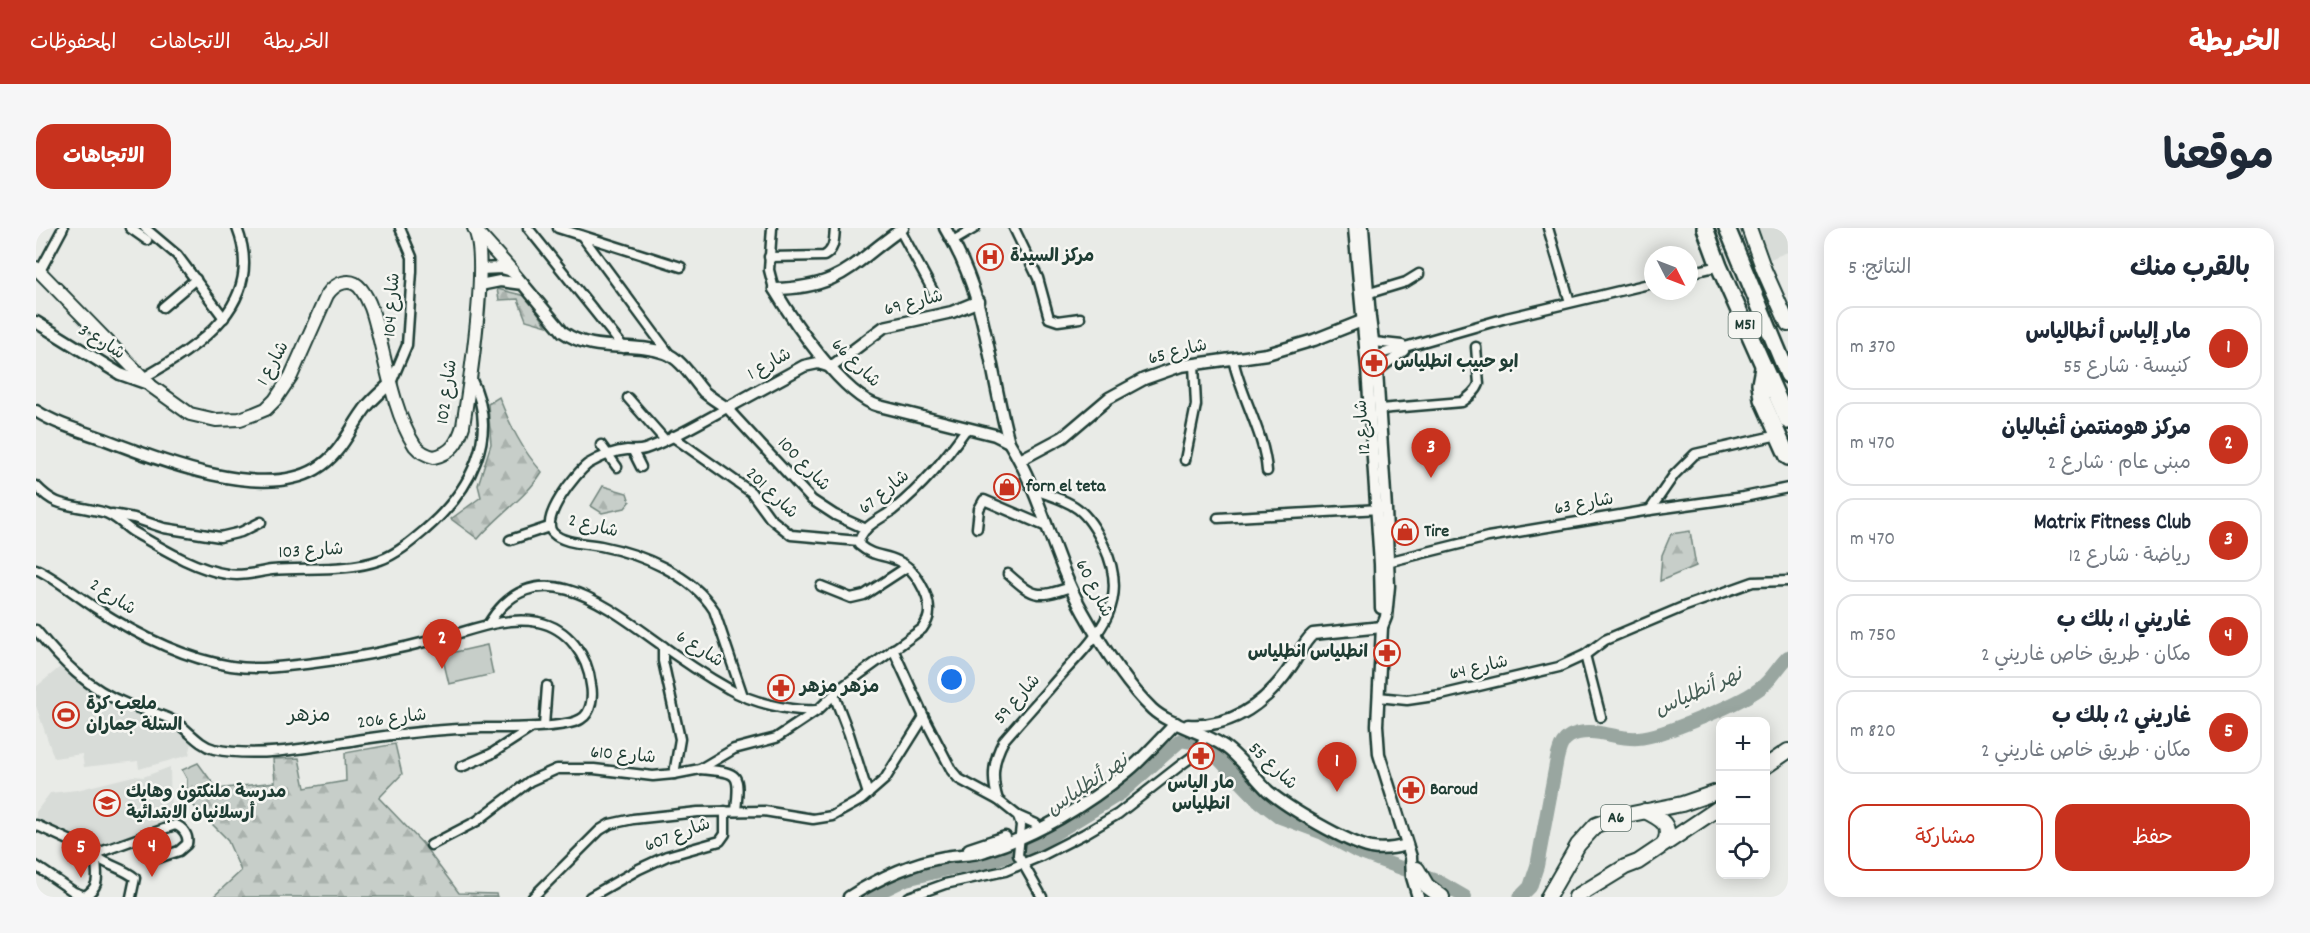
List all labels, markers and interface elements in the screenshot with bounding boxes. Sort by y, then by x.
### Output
text: الخريطة [2189,25,2280,65]
text: المحفوظات [30,29,116,59]
text: الاتجاهات [149,29,231,59]
text: الخريطة [264,29,329,59]
button: الاتجاهات [36,124,171,189]
text: موقعنا [2163,130,2274,190]
hospital icon: مركز السيدة [975,242,1005,272]
place label: مركز السيدة [1010,245,1094,270]
north arrow [1644,246,1698,300]
text: بالقرب منك [2130,251,2250,288]
text: النتائج: 5 [1848,255,1911,283]
street label: شارع 104 [378,272,408,338]
street label: شارع 69 [882,285,946,323]
road number: M51 [1728,312,1762,338]
text: مار إلياس أنطالياس [2025,318,2191,349]
street label: شارع 3 [73,319,129,367]
street label: شارع 66 [825,334,885,394]
street label: شارع 65 [1146,334,1210,372]
text: 370 m [1850,334,1896,362]
text: 1 [2226,334,2231,362]
street label: شارع 1 [252,337,296,391]
street label: شارع 1 [743,343,797,387]
pharmacy icon: ابو حبيب انطلياس [1359,348,1389,378]
place label: ابو حبيب انطلياس [1394,351,1518,376]
text: كنيسة · شارع 55 [2063,354,2191,382]
street label: شارع 102 [431,358,465,426]
street label: شارع 12 [1350,399,1378,455]
text: مركز هومنتمن أغباليان [2001,414,2191,445]
pin: 3 [1412,428,1450,478]
text: 470 m [1850,430,1895,458]
text: 2 [2224,430,2233,458]
street label: شارع 100 [771,432,835,498]
text: مبنى عام · شارع 2 [2048,450,2191,478]
street label: شارع 201 [739,463,803,525]
street label: شارع 67 [854,465,916,521]
shop icon: forn el teta [992,472,1022,502]
place label: forn el teta [1025,475,1106,500]
street label: شارع 63 [1552,487,1616,523]
text: Matrix Fitness Club [2034,508,2191,539]
street label: شارع 2 [565,509,621,545]
shop icon: Tire [1390,517,1420,547]
place label: Tire [1424,520,1449,545]
text: 470 m [1850,526,1895,554]
text: 3 [2224,526,2233,554]
street label: شارع 103 [278,538,344,566]
text: رياضة · شارع 12 [2068,543,2191,571]
street label: شارع 60 [1068,556,1118,622]
street label: شارع 2 [84,574,140,622]
text: غاريني 1، بلك ب [2057,606,2191,637]
pin: 2 [422,620,462,669]
text: 750 m [1850,622,1896,650]
text: 4 [2224,622,2233,650]
street label: شارع 6 [670,625,728,675]
pharmacy icon: انطلياس انطلياس [1372,638,1402,668]
place label: انطلياس انطلياس [1248,641,1368,666]
text: مكان · طريق خاص غاريني 2 [1981,642,2191,670]
street label: شارع 64 [1447,650,1511,688]
water label: نهر أنطلياس [1651,660,1750,725]
your location [937,665,966,694]
street label: شارع 59 [989,669,1047,731]
pharmacy icon: مزهر مزهر [766,673,796,703]
place label: مزهر مزهر [798,676,879,701]
place label: ملعب كرة السلة جماران [86,693,182,739]
sports icon: ملعب كرة السلة جماران [51,700,81,730]
district label: مزهر [285,702,331,732]
text: غاريني 2، بلك ب [2052,702,2191,733]
street label: شارع 206 [356,703,428,737]
map controls [1716,717,1770,879]
button: + [1716,717,1770,771]
text: 820 m [1850,718,1896,746]
text: 5 [2224,718,2233,746]
street label: شارع 55 [1242,737,1302,797]
text: مكان · طريق خاص غاريني 2 [1981,738,2191,766]
street label: شارع 610 [589,741,657,771]
pharmacy icon: مار الياس انطلياس [1186,741,1216,771]
pin: 1 [1318,742,1356,792]
water label: نهر أنطلياس [1041,747,1137,824]
button: − [1716,771,1770,825]
place label: مار الياس انطلياس [1168,772,1234,818]
pharmacy icon: Baroud [1396,775,1426,805]
place label: Baroud [1430,778,1478,803]
place label: مدرسة ملنكتون وهايك أرسلانيان الابتدائية [126,781,286,827]
school or university icon: مدرسة ملنكتون وهايك أرسلانيان الابتدائية [92,788,122,818]
button: مشاركة [1848,804,2043,871]
button: حفظ [2055,804,2250,871]
road number: A6 [1601,805,1631,831]
street label: شارع 607 [641,813,715,859]
button: locate [1716,825,1770,879]
pin: 5 [62,828,100,878]
pin: 4 [132,828,172,877]

